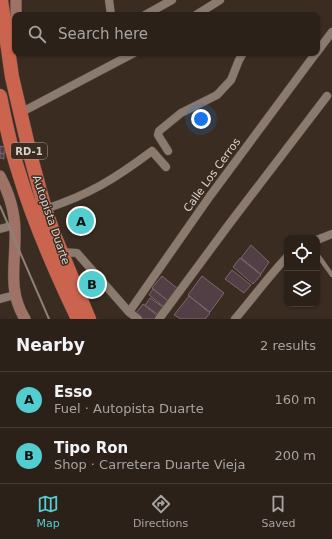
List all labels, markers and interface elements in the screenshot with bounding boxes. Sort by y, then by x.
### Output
search box [12,12,320,56]
icon: search [26,23,48,45]
text: Search here [58,25,148,43]
your location [191,109,211,129]
street label: Calle Los Cerros [181,135,243,215]
road number: RD-1 [11,143,47,159]
street label: Autopista Duarte [30,174,72,267]
pin: A [68,206,94,236]
map controls [284,235,320,307]
button: locate [284,235,320,271]
pin: B [79,269,105,299]
button: layers [284,271,320,307]
text: Nearby [16,335,85,355]
text: 2 results [260,338,316,353]
text: Esso [54,383,92,401]
text: A [24,392,34,407]
text: 160 m [274,392,316,407]
text: Fuel · Autopista Duarte [54,401,204,416]
text: Tipo Ron [54,439,128,457]
text: B [24,448,34,463]
text: 200 m [274,448,316,463]
text: Shop · Carretera Duarte Vieja [54,457,245,472]
tab: Map [37,493,60,530]
tab: Directions [133,493,188,530]
tab: Saved [261,493,295,530]

